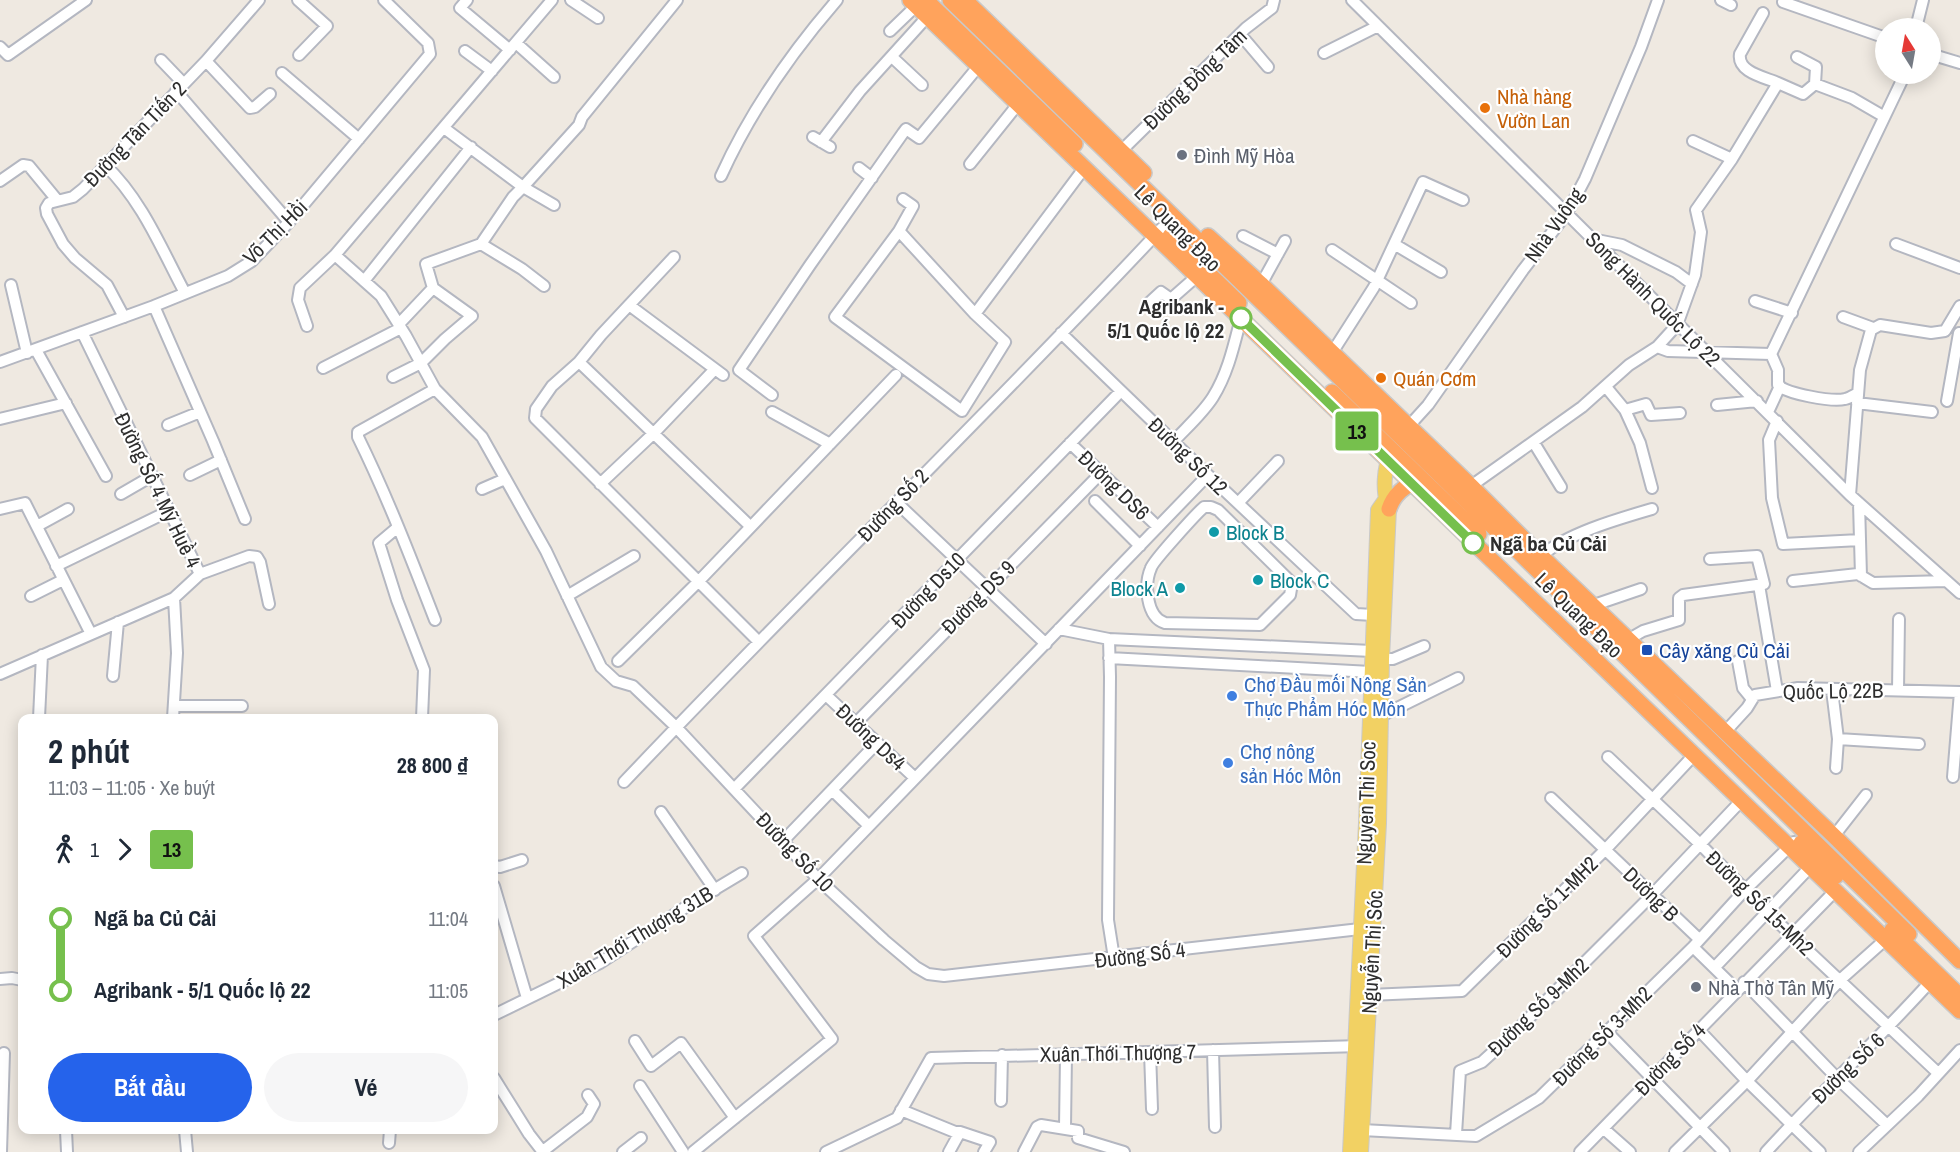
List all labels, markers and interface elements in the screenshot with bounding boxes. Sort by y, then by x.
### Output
north arrow [1875,18,1941,84]
map controls [1875,18,1941,84]
street label: Đường Đồng Tâm [1137,22,1253,136]
street label: Đường Tân Tiến 2 [77,75,193,193]
place label: Nhà hàng Vườn Lan [1497,82,1572,135]
marker: Nhà hàng Vườn Lan [1478,101,1492,115]
place label: Đình Mỹ Hòa [1194,141,1295,170]
marker: Đình Mỹ Hòa [1175,148,1189,162]
street label: Lê Quang Đạo [1128,178,1228,278]
street label: Nhà Vuông [1518,181,1591,268]
street label: Võ Thị Hồi [236,193,314,271]
street label: Song Hành Quốc Lộ 22 [1579,225,1727,373]
place label: Agribank - 5/1 Quốc lộ 22 [1107,292,1224,345]
marker: Agribank - 5/1 Quốc lộ 22 [1230,307,1252,329]
place label: Quán Cơm [1393,364,1476,393]
marker: Quán Cơm [1374,371,1388,385]
street label: Đường Số 4 Mỹ Huề 4 [108,407,208,573]
street label: Đường Số 12 [1142,411,1234,501]
line badge: 13 [1330,412,1384,450]
text: 13 [1347,417,1367,446]
street label: Đường DS6 [1072,444,1156,526]
street label: Đường Số 2 [851,462,935,548]
place label: Block B [1226,518,1284,547]
marker: Block B [1207,525,1221,539]
place label: Ngã ba Củ Cải [1490,529,1607,558]
marker: Ngã ba Củ Cải [1462,532,1484,554]
street label: Đường Ds10 [884,546,972,634]
street label: Đường DS 9 [935,554,1021,640]
place label: Block C [1270,566,1329,595]
street label: Lê Quang Đạo [1529,566,1629,664]
marker: Block C [1251,573,1265,587]
place label: Block A [1111,574,1169,603]
marker: Block A [1173,581,1187,595]
place label: Cây xăng Củ Cải [1659,636,1790,665]
marker: Cây xăng Củ Cải [1640,643,1654,657]
place label: Chợ Đầu mối Nông Sản Thực Phẩm Hóc Môn [1244,670,1427,723]
street label: Quốc Lộ 22B [1782,676,1884,706]
marker: Chợ Đầu mối Nông Sản Thực Phẩm Hóc Môn [1225,689,1239,703]
street label: Đường Ds4 [830,697,913,777]
text: 2 phút [48,729,129,773]
place label: Chợ nông sản Hóc Môn [1240,737,1341,790]
street label: Nguyen Thi Soc [1349,741,1383,865]
text: 28 800 ₫ [397,750,468,780]
marker: Chợ nông sản Hóc Môn [1221,756,1235,770]
text: 11:03 – 11:05 · Xe buýt [48,774,215,801]
street label: Đường Số 10 [750,806,840,898]
icon: walk [48,833,81,866]
icon: forward [108,833,141,866]
text: 13 [162,835,181,864]
text: 1 [90,836,99,863]
street label: Đường Số 15-Mh2 [1700,844,1820,962]
street label: Đường Số 1-MH2 [1490,850,1604,964]
street label: Dường B [1617,860,1685,928]
street label: Xuân Thới Thượng 31B [551,879,719,995]
street label: Nguyễn Thị Sóc [1354,890,1390,1014]
text: Ngã ba Củ Cải [94,903,216,933]
text: 11:04 [428,905,468,932]
street label: Đường Số 4 [1093,935,1187,975]
street label: Đường Số 9-Mh2 [1481,951,1595,1063]
place label: Nhà Thờ Tân Mỹ [1708,973,1834,1002]
text: Agribank - 5/1 Quốc lộ 22 [94,975,311,1005]
text: 11:05 [428,977,468,1004]
street label: Đường Số 3-Mh2 [1546,980,1658,1092]
marker: Nhà Thờ Tân Mỹ [1689,980,1703,994]
street label: Đường Số 4 [1628,1016,1712,1102]
street label: Đường Số 6 [1805,1026,1891,1110]
street label: Xuân Thới Thượng 7 [1040,1037,1196,1069]
button: Bắt đầu [48,1053,252,1122]
button: Vé [264,1053,468,1122]

